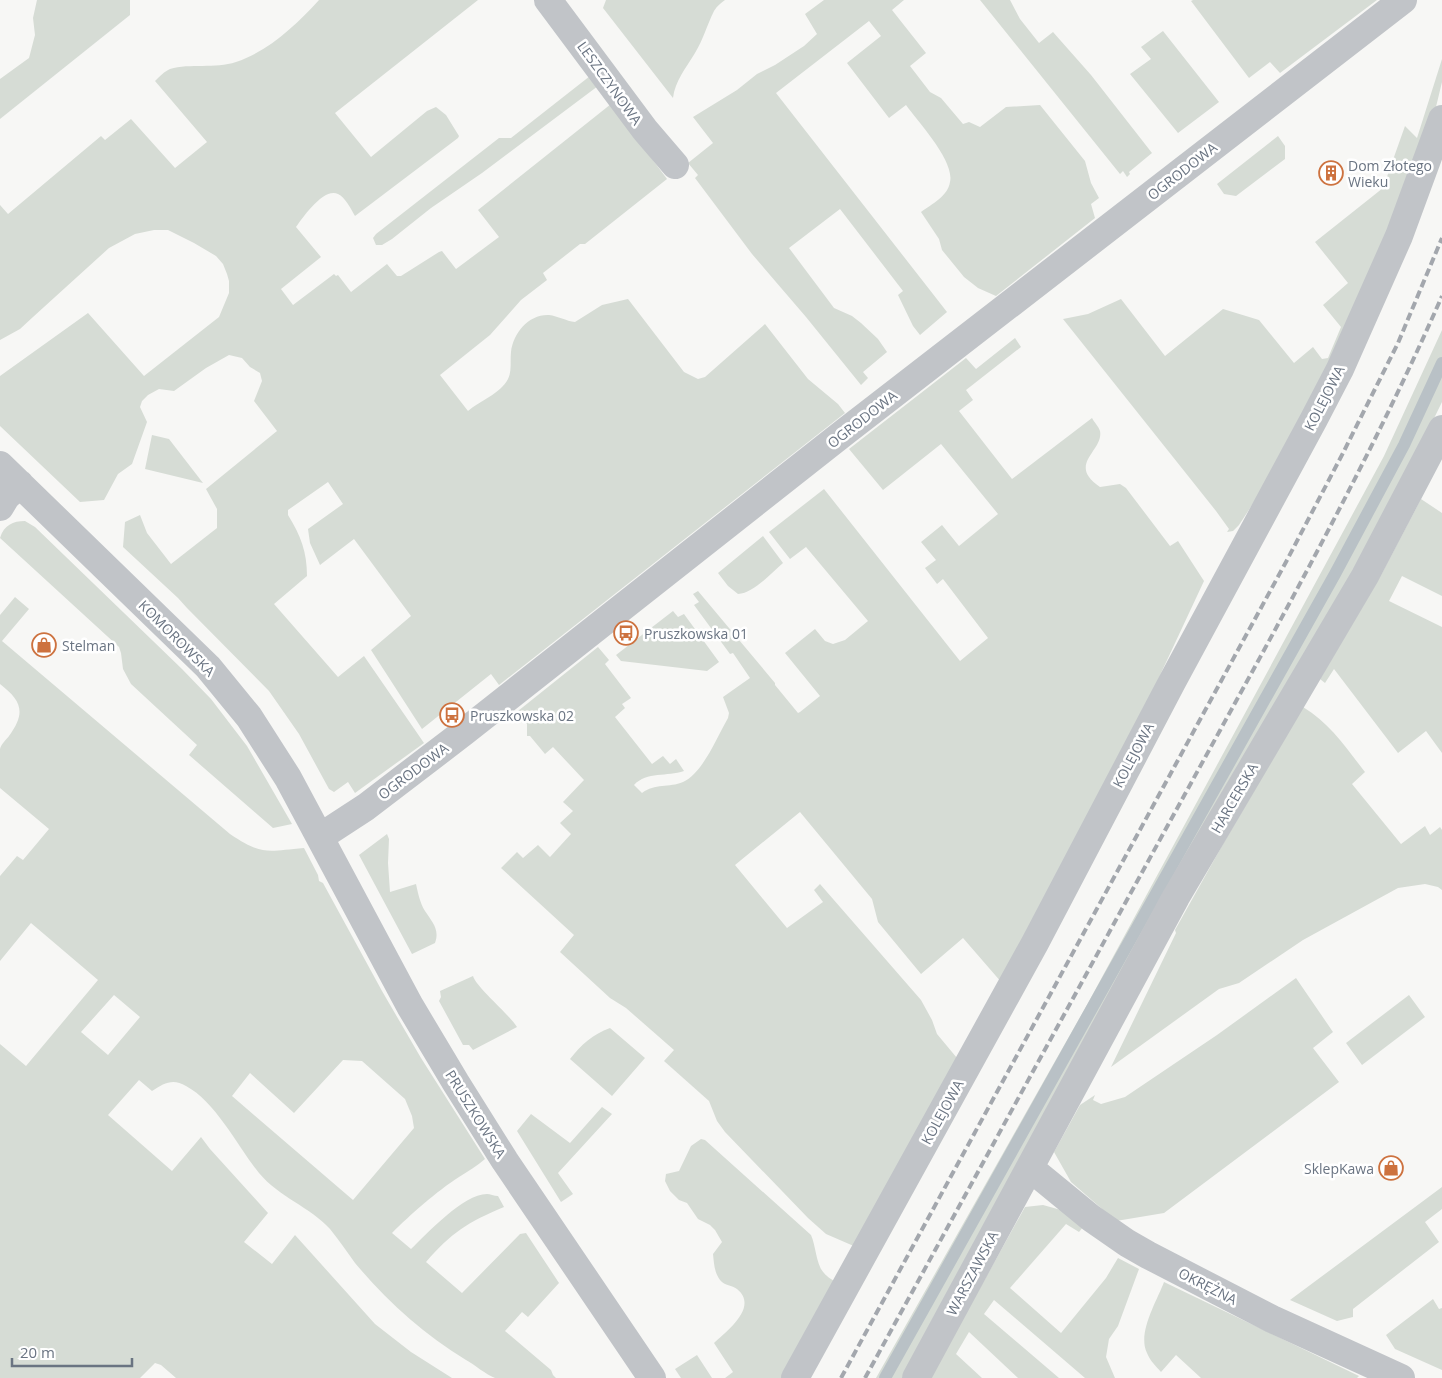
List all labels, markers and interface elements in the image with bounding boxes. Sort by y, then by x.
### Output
street label: LESZCZYNOWA [573,38,647,129]
street label: OGRODOWA [1143,138,1221,204]
place label: Dom Złotego Wieku [1348,156,1432,191]
building icon: Dom Złotego Wieku [1318,160,1344,186]
street label: KOLEJOWA [1299,362,1349,434]
street label: OGRODOWA [823,386,901,452]
street label: KOMOROWSKA [135,596,219,680]
bus stop icon: Pruszkowska 01 [613,620,639,646]
place label: Pruszkowska 01 [644,624,748,643]
shop icon: Stelman [31,632,57,658]
place label: Stelman [62,636,115,655]
bus stop icon: Pruszkowska 02 [439,702,465,728]
place label: Pruszkowska 02 [470,706,574,725]
street label: KOLEJOWA [1108,719,1158,791]
street label: OGRODOWA [374,738,452,804]
street label: HARCERSKA [1206,759,1262,837]
street label: PRUSZKOWSKA [441,1066,511,1162]
street label: KOLEJOWA [916,1076,968,1148]
shop icon: SklepKawa [1378,1155,1404,1181]
place label: SklepKawa [1304,1159,1374,1178]
street label: WARSZAWSKA [942,1227,1002,1319]
street label: OKRĘŻNA [1175,1263,1241,1309]
scale bar [12,1336,132,1368]
text: 20 m [20,1342,55,1362]

